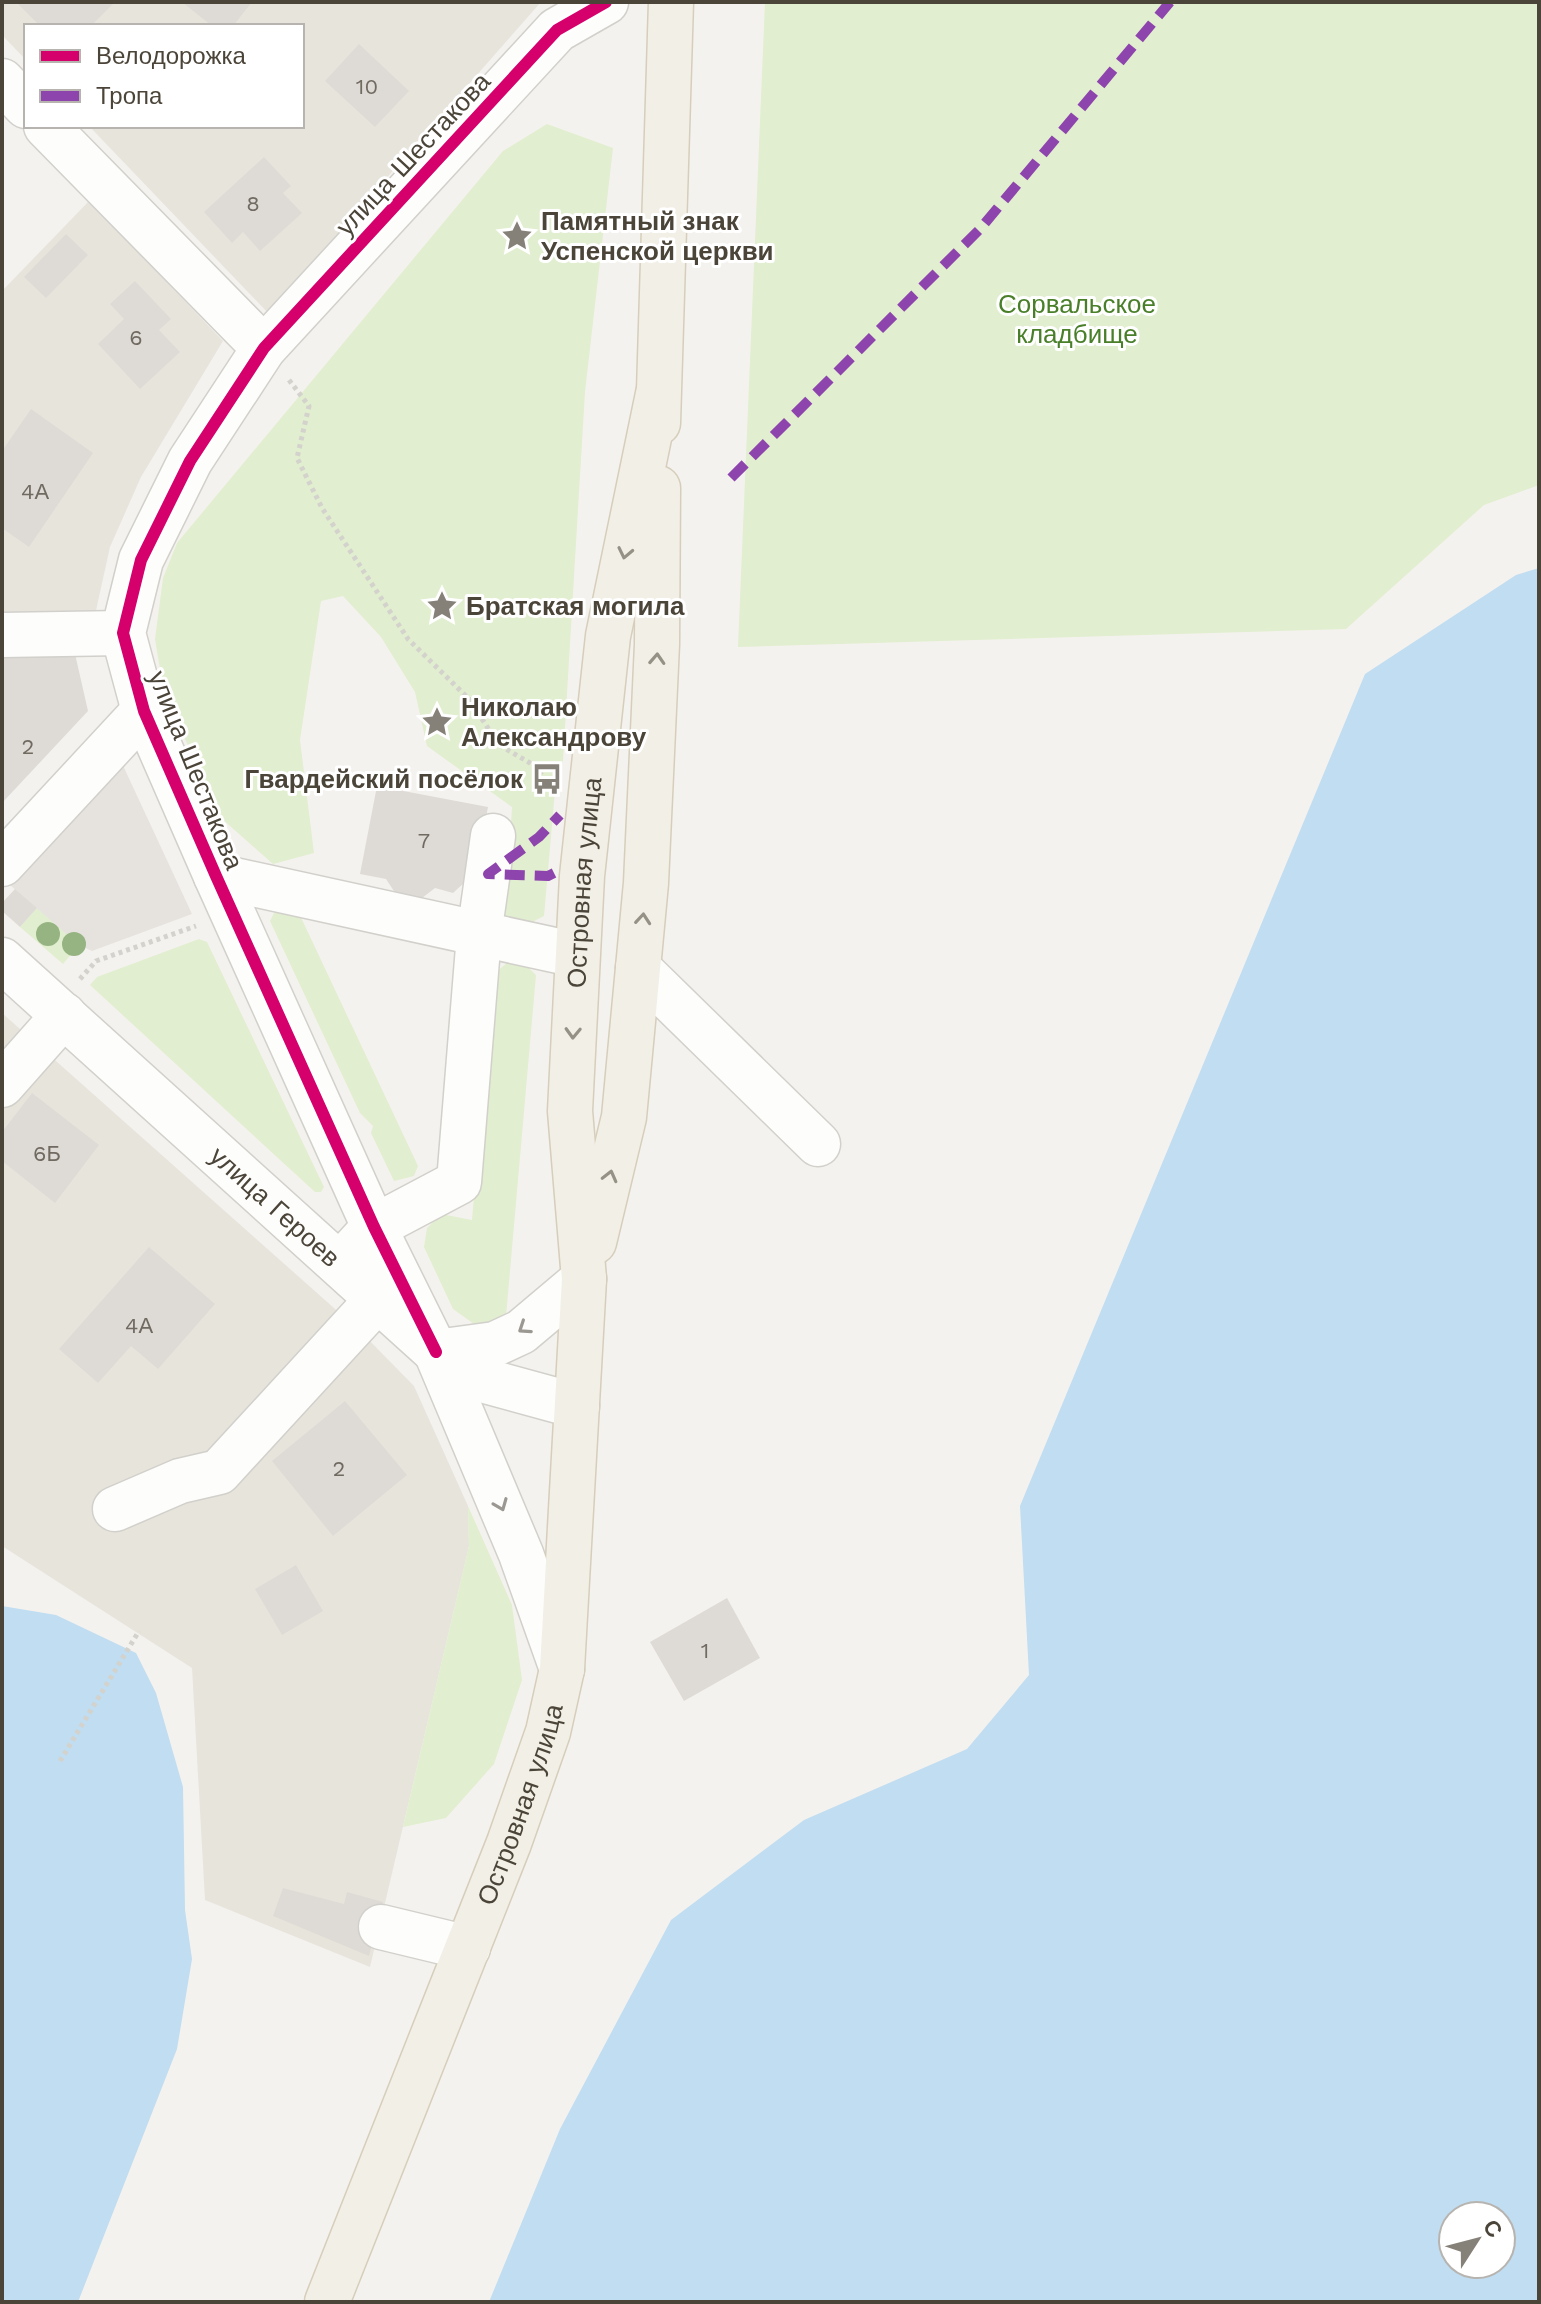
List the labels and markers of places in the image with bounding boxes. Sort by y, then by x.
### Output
place label: Памятный знак Успенской церкви [541,206,774,266]
place icon: Памятный знак Успенской церкви [500,219,534,253]
place icon: Братская могила [425,589,459,623]
place label: Братская могила [466,591,685,621]
place label: Николаю Александрову [461,692,647,752]
place icon: Николаю Александрову [420,705,454,739]
bus stop icon: Гвардейский посёлок [530,762,564,796]
place label: Гвардейский посёлок [245,764,524,794]

